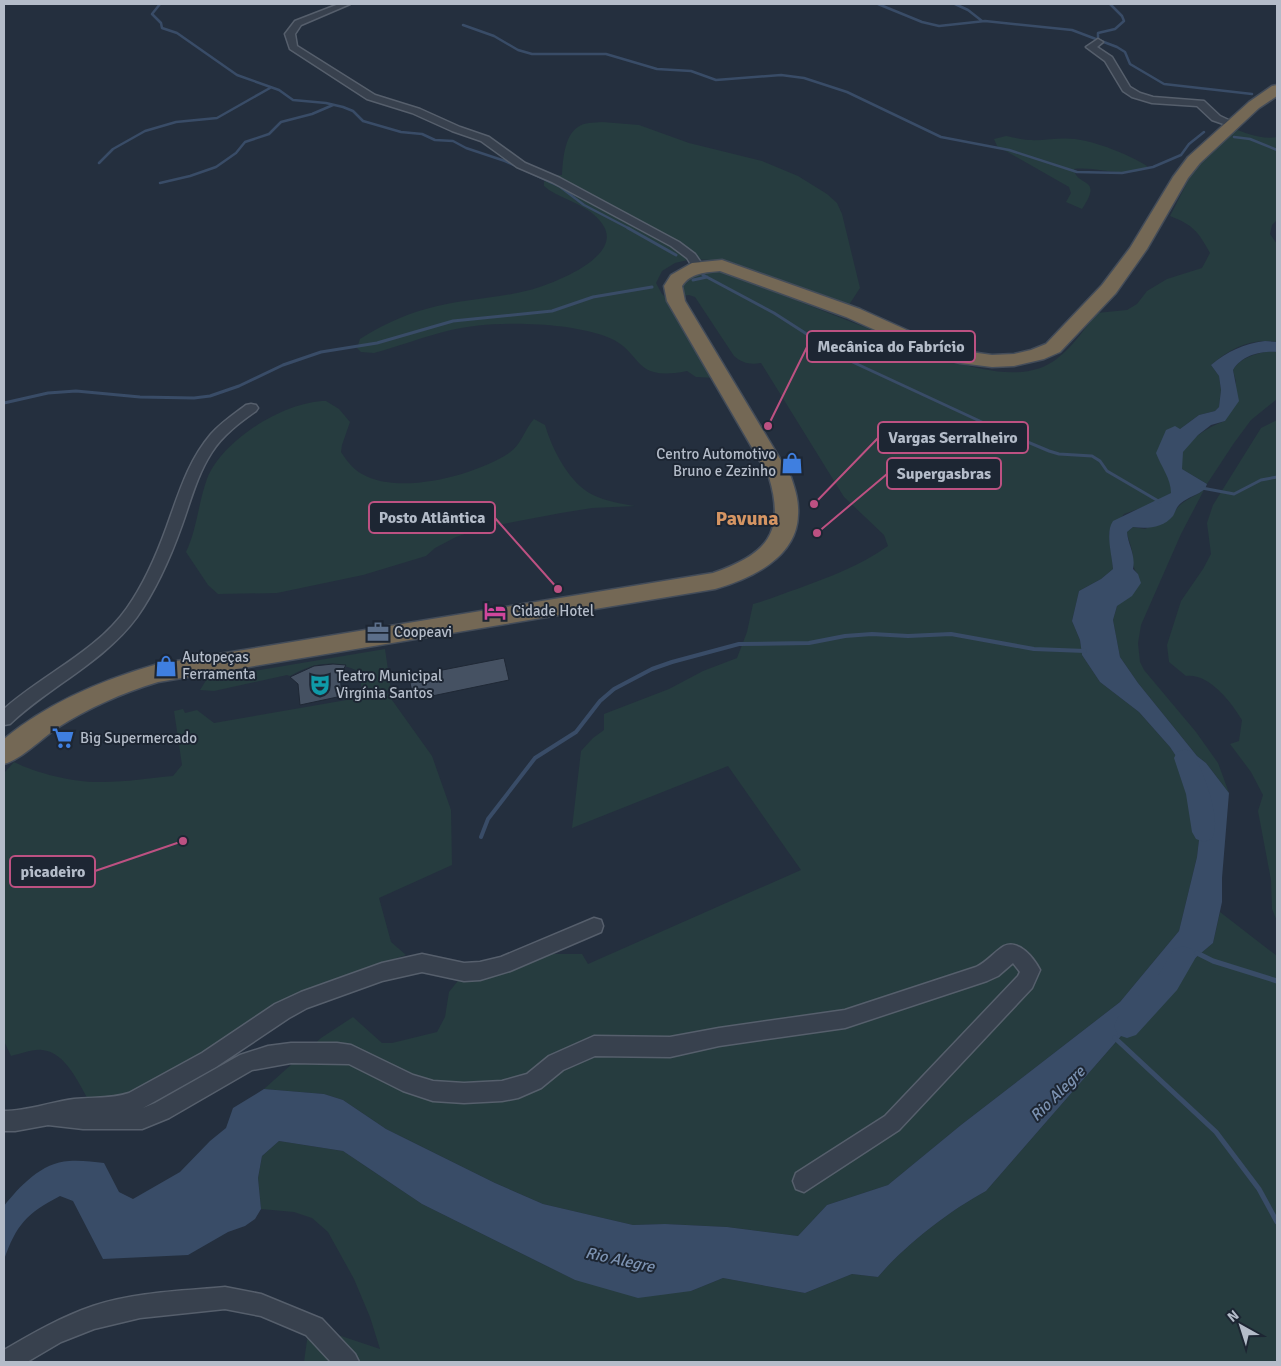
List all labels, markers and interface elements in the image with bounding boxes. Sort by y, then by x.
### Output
callout: Mecânica do Fabrício [807,331,975,362]
text: Mecânica do Fabrício [817,337,965,357]
callout: Vargas Serralheiro [878,422,1028,453]
text: Vargas Serralheiro [888,428,1018,448]
place label: Centro Automotivo Bruno e Zezinho [656,445,776,480]
shop icon: Centro Automotivo Bruno e Zezinho [779,450,805,476]
callout: Supergasbras [887,458,1001,489]
text: Supergasbras [897,464,991,484]
callout: Posto Atlântica [369,502,495,533]
district label: Pavuna [715,506,779,531]
text: Posto Atlântica [379,508,485,528]
hotel icon: Cidade Hotel [482,598,508,624]
place label: Cidade Hotel [512,602,594,620]
office icon: Coopeavi [365,619,391,645]
place label: Coopeavi [394,623,452,641]
place label: Autopeças Ferramenta [182,648,256,683]
shop icon: Autopeças Ferramenta [153,653,179,679]
place label: Teatro Municipal Virgínia Santos [336,667,442,702]
theatre icon: Teatro Municipal Virgínia Santos [307,672,333,698]
supermarket icon: Big Supermercado [50,725,76,751]
place label: Big Supermercado [80,729,197,747]
callout: picadeiro [10,856,95,887]
text: picadeiro [21,862,85,882]
water label: Rio Alegre [1026,1061,1090,1126]
water label: Rio Alegre [583,1243,657,1277]
north arrow [1216,1301,1266,1351]
text: N [1224,1307,1242,1326]

